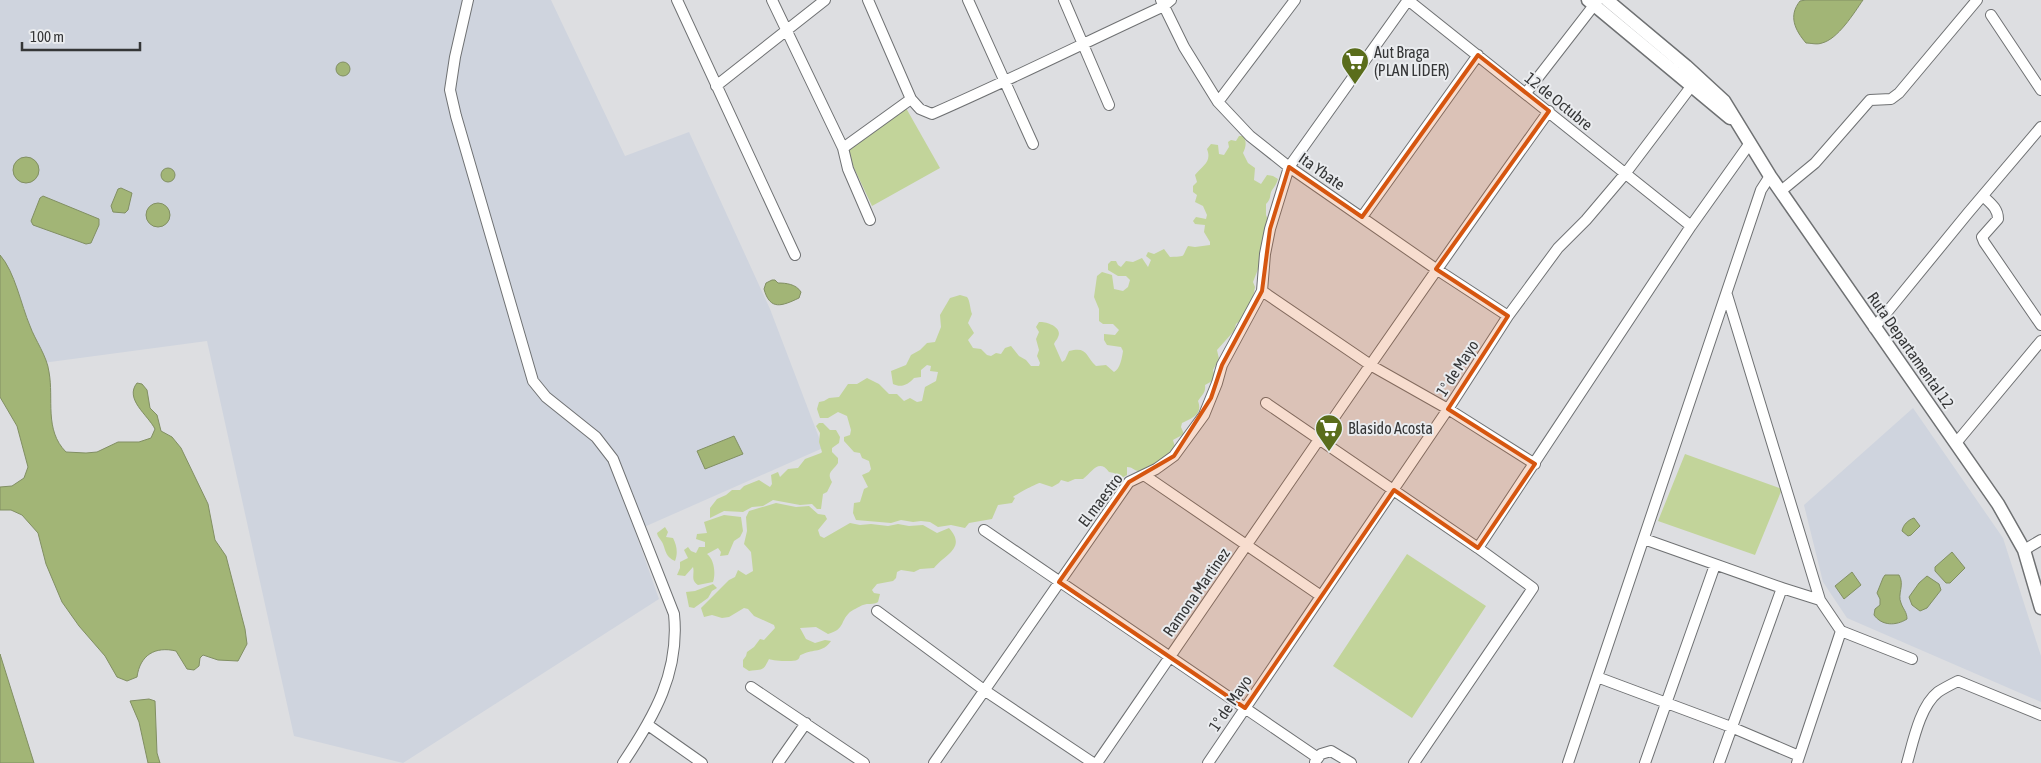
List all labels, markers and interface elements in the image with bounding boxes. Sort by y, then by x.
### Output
scale bar [22,20,140,52]
text: 100 m [30,28,64,45]
place label: Aut Braga (PLAN LIDER) [1374,43,1449,80]
supermarket icon: Aut Braga (PLAN LIDER) [1340,46,1370,85]
street label: 12 de Octubre [1522,68,1596,134]
street label: Ita Ybate [1295,149,1349,193]
street label: Ruta Departamental 12 [1863,288,1958,412]
street label: 1° de Mayo [1432,337,1483,400]
supermarket icon: Blasido Acosta [1314,413,1344,452]
place label: Blasido Acosta [1348,419,1433,437]
street label: El maestro [1074,470,1126,530]
street label: Ramona Martinez [1159,544,1233,640]
street label: 1° de Mayo [1205,672,1256,735]

